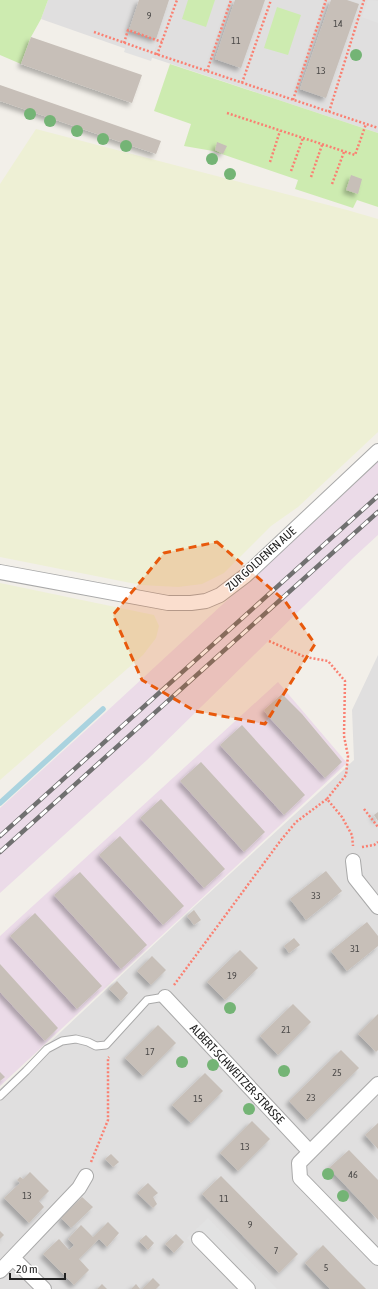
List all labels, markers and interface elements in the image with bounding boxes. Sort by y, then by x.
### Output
house number: 9 [147,10,152,21]
house number: 14 [333,18,343,29]
house number: 11 [231,35,241,46]
house number: 13 [316,65,326,76]
street label: ZUR GOLDENEN AUE [223,524,299,594]
house number: 33 [311,890,321,901]
house number: 31 [350,943,360,954]
house number: 19 [227,970,237,981]
street label: ALBERT-SCHWEITZER-STRASSE [187,1021,287,1127]
house number: 21 [281,1024,291,1035]
house number: 17 [145,1046,155,1057]
house number: 25 [332,1067,342,1078]
house number: 23 [306,1092,316,1103]
house number: 15 [193,1093,203,1104]
house number: 13 [240,1141,250,1152]
house number: 46 [348,1169,358,1180]
house number: 13 [22,1190,32,1201]
house number: 11 [219,1193,229,1204]
house number: 9 [248,1219,253,1230]
house number: 7 [274,1245,279,1256]
scale bar [10,1255,65,1281]
text: 20 m [16,1262,38,1276]
house number: 5 [324,1262,329,1273]

